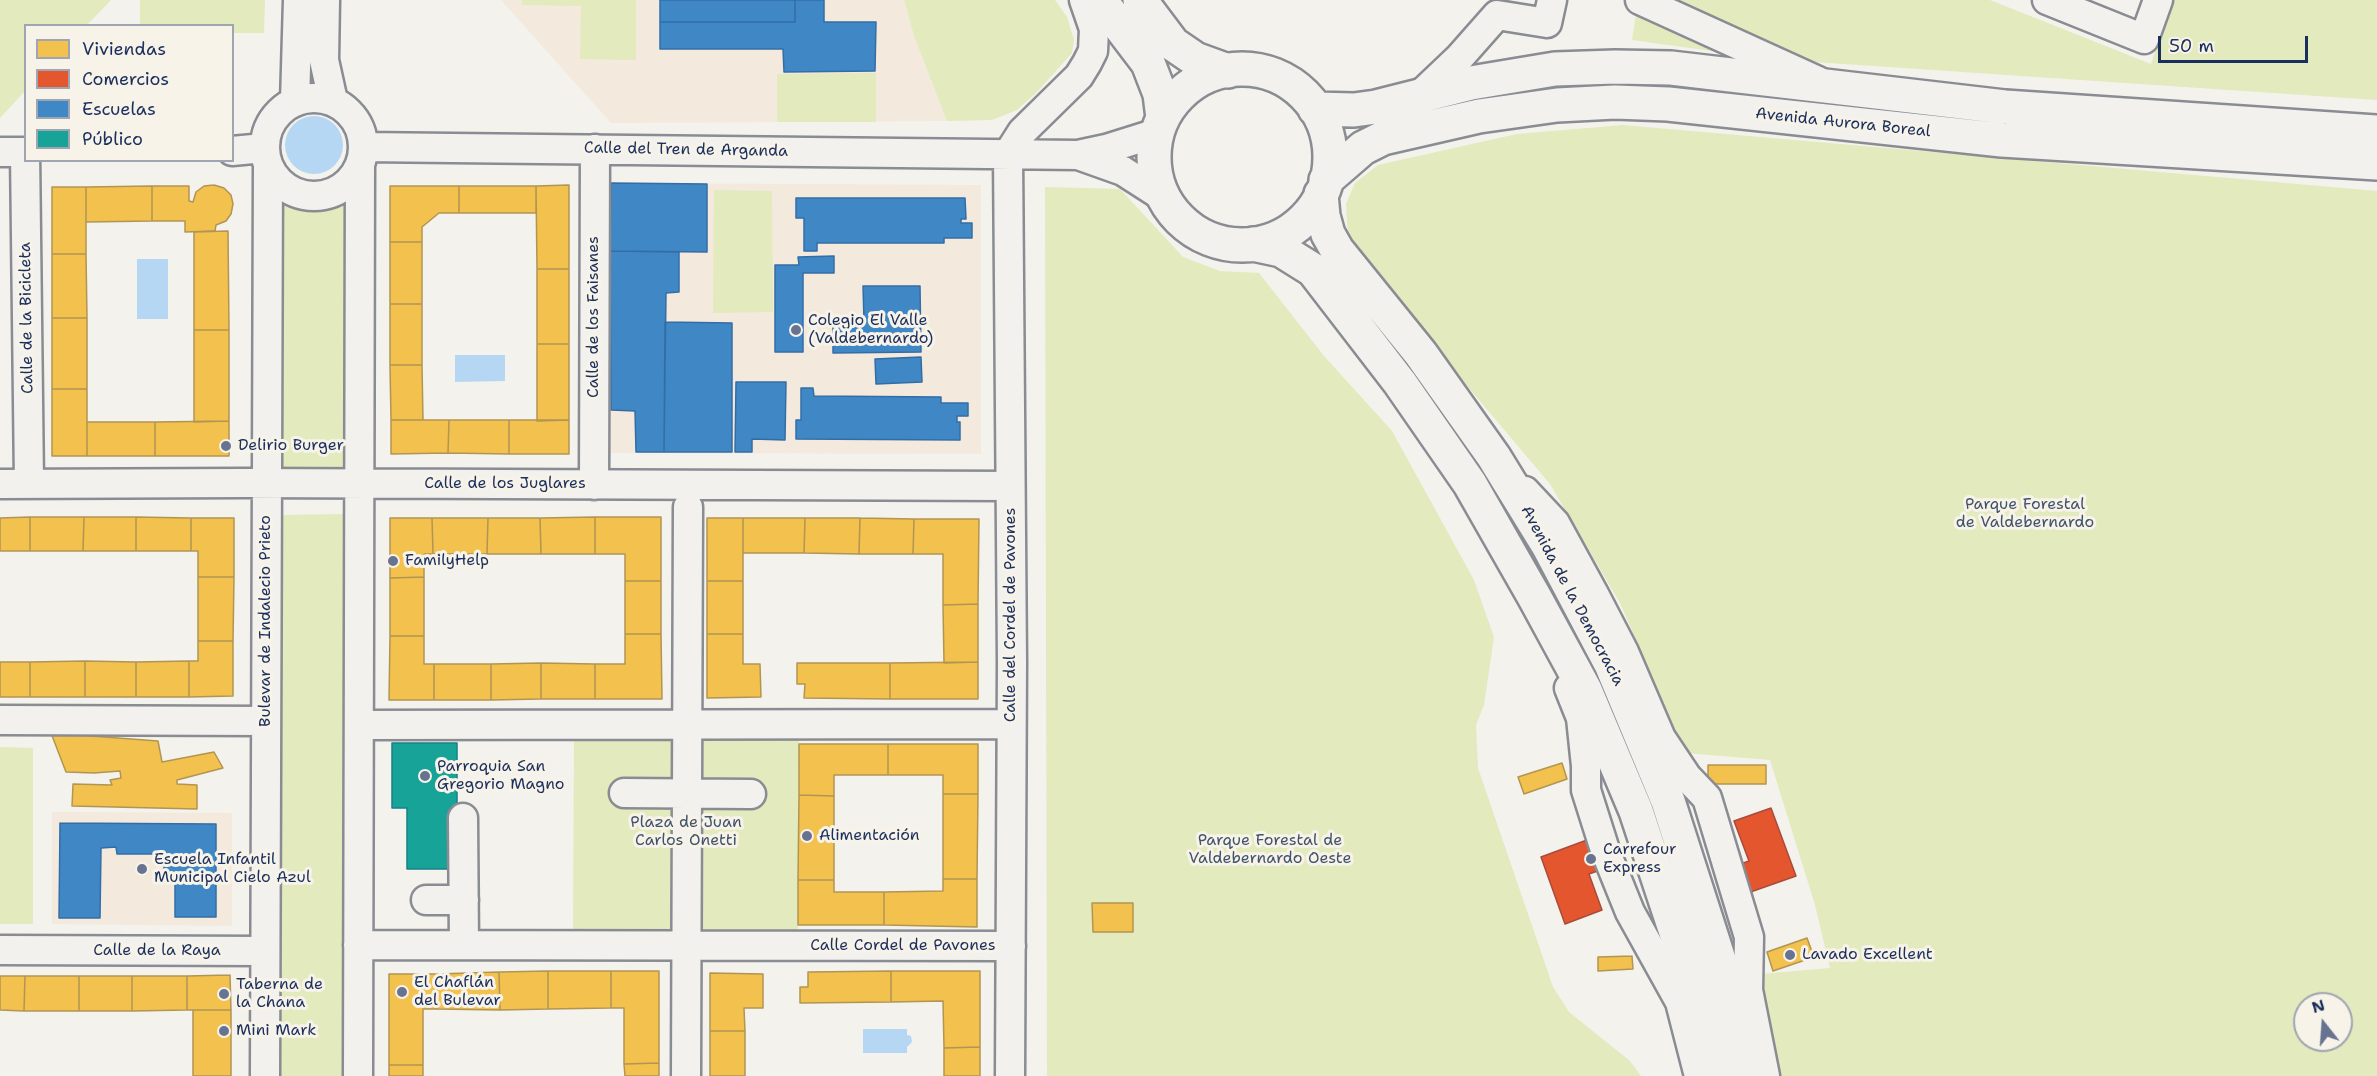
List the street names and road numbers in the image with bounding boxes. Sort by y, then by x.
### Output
street label: Avenida Aurora Boreal [1754,104,1932,142]
street label: Calle del Tren de Arganda [584,139,788,161]
street label: Calle de los Faisanes [584,236,604,398]
street label: Calle de la Bicicleta [16,242,38,394]
street label: Calle de los Juglares [424,474,586,494]
street label: Avenida de la Democracia [1516,503,1628,689]
street label: Calle del Cordel de Pavones [1001,508,1021,722]
street label: Bulevar de Indalecio Prieto [256,515,276,727]
street label: Calle Cordel de Pavones [810,936,996,956]
street label: Calle de la Raya [93,941,221,961]

